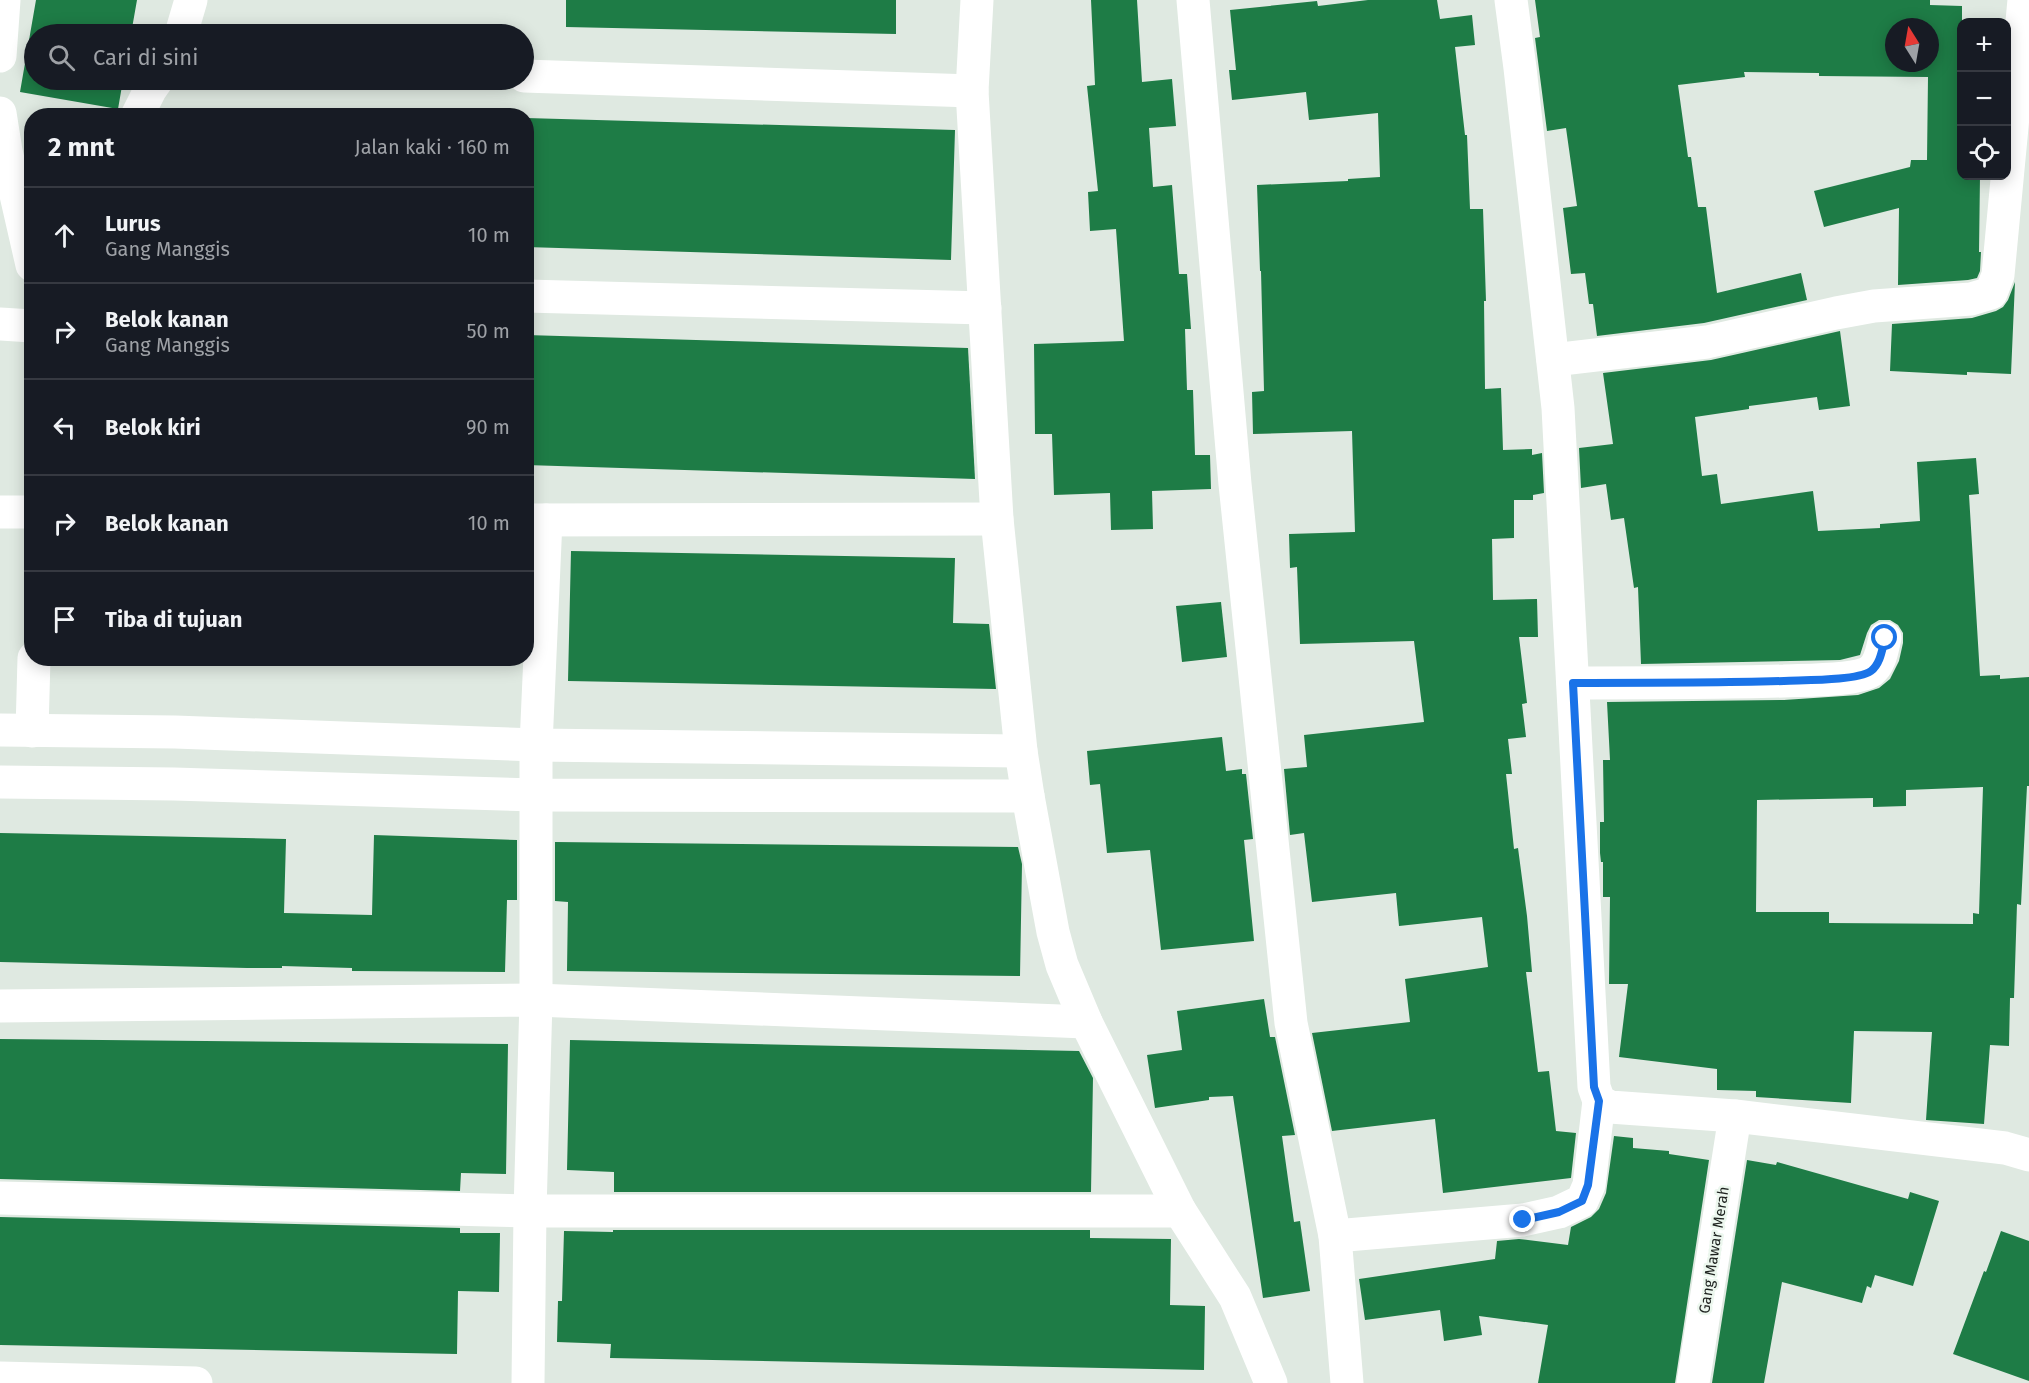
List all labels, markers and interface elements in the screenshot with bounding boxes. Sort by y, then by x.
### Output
north arrow [1885,18,1939,72]
map controls [1957,18,2011,180]
button: + [1957,18,2011,72]
search box [24,24,534,90]
icon: search [45,41,78,74]
text: Cari di sini [93,44,198,71]
button: − [1957,72,2011,126]
button: locate [1957,126,2011,180]
text: 2 mnt [48,132,115,163]
text: Jalan kaki · 160 m [355,135,510,159]
text: Lurus [105,210,161,237]
icon: ahead [48,219,81,252]
text: 10 m [468,223,510,247]
text: Gang Manggis [105,237,230,261]
text: Belok kanan [105,306,229,333]
icon: right [48,315,81,348]
text: 50 m [466,319,510,343]
text: Gang Manggis [105,333,230,357]
icon: left [48,411,81,444]
text: Belok kiri [105,414,201,441]
text: 90 m [466,415,510,439]
icon: right [48,507,81,540]
text: Belok kanan [105,510,229,537]
text: 10 m [468,511,510,535]
icon: arrive [48,603,81,636]
text: Tiba di tujuan [105,606,242,633]
route start [1871,624,1897,650]
street label: Gang Mawar Merah [1695,1185,1733,1315]
route end [1509,1206,1535,1232]

